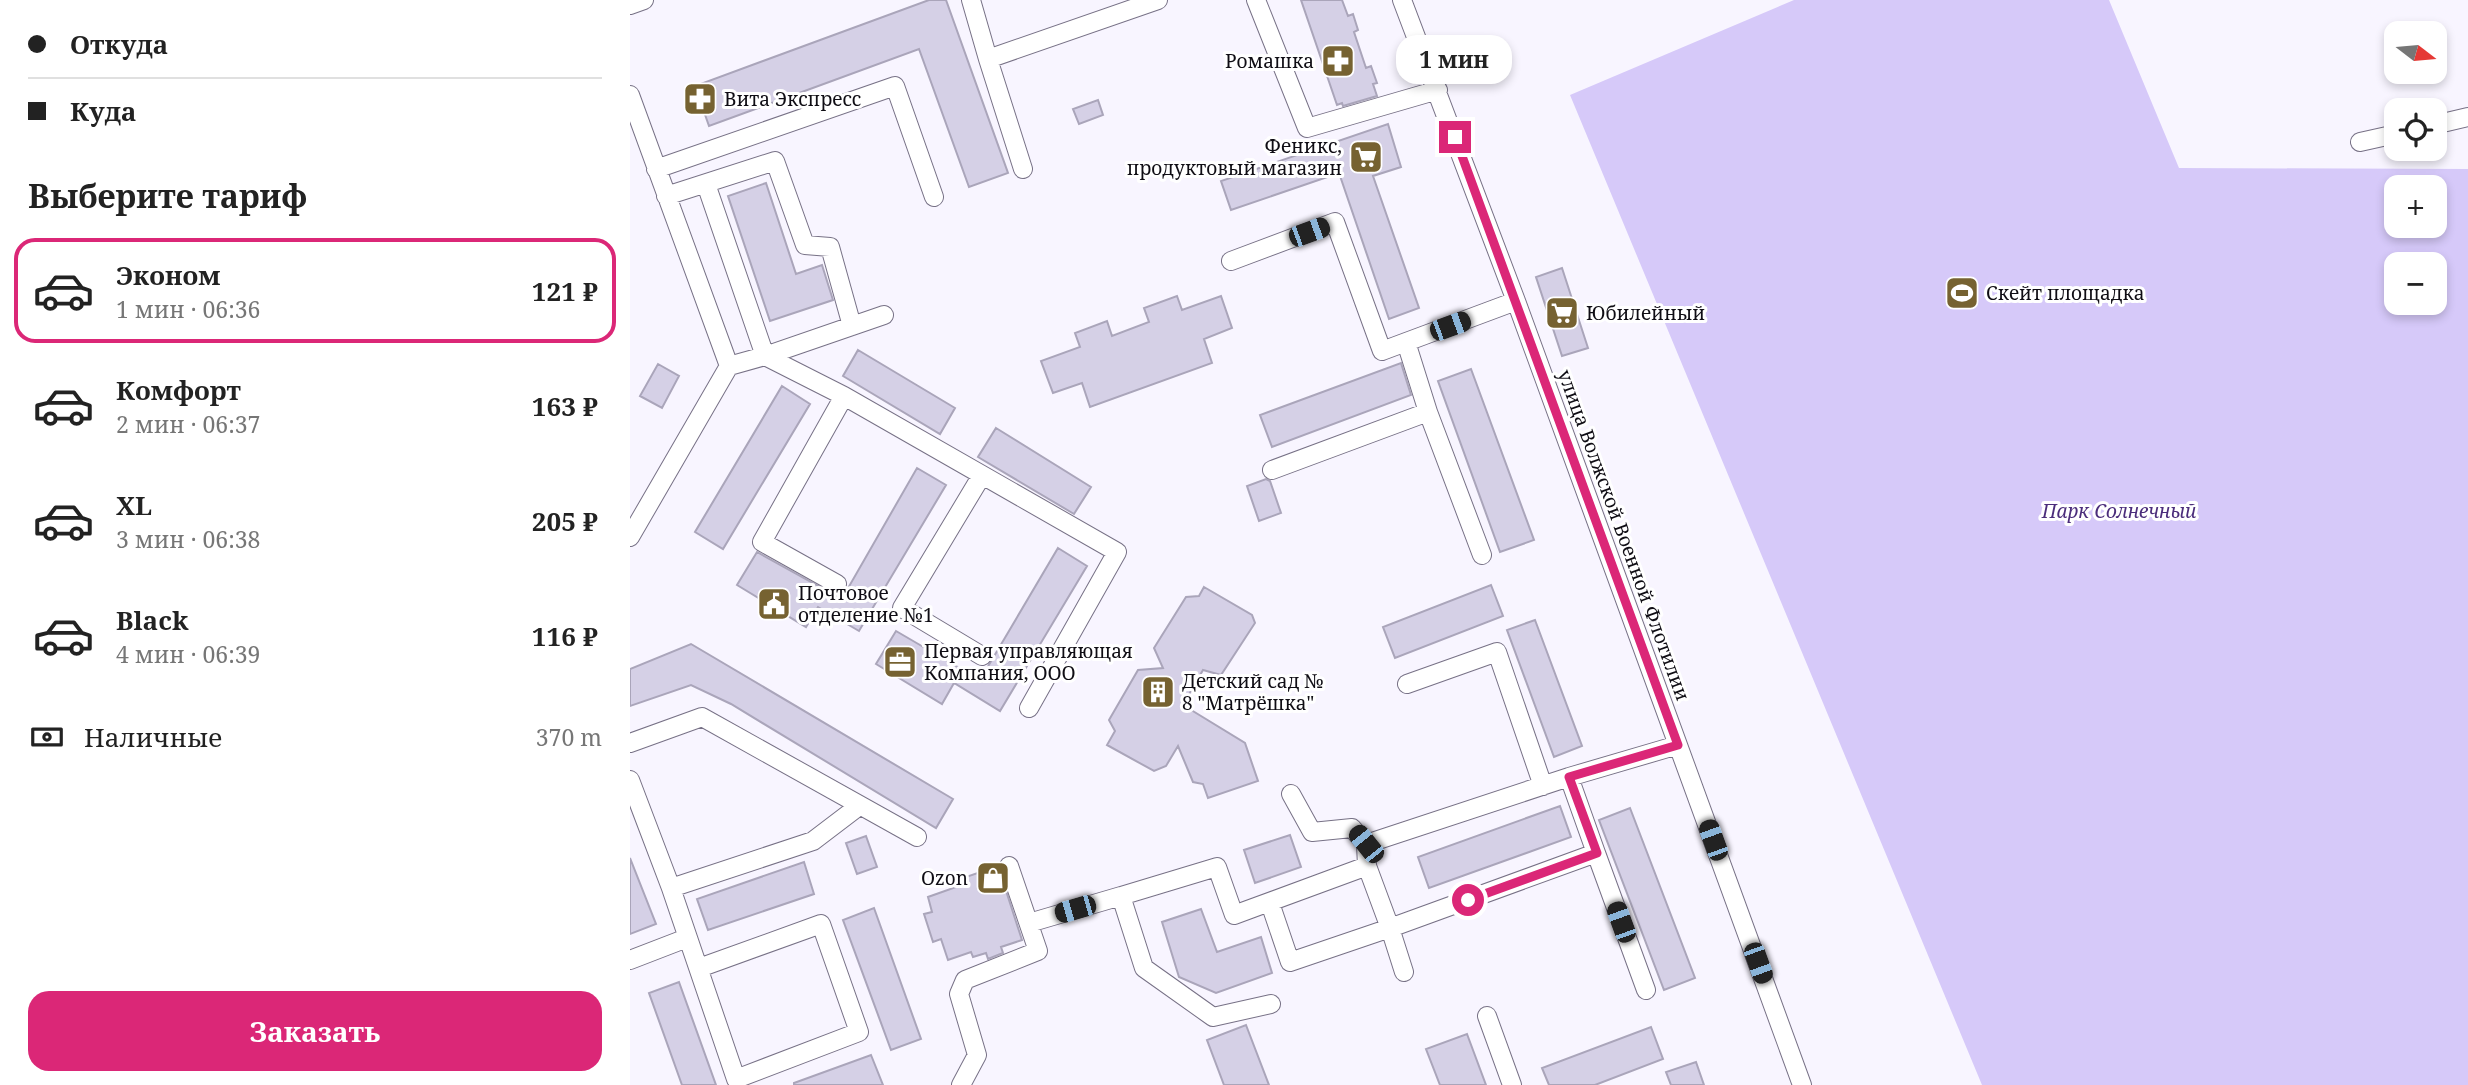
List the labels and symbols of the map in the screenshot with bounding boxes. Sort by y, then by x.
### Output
north arrow [2384,21,2446,84]
callout: 1 мин [1397,36,1513,85]
pharmacy icon: Ромашка [1319,42,1357,80]
place label: Ромашка [1225,48,1314,74]
pharmacy icon: Вита Экспресс [681,80,719,118]
place label: Вита Экспресс [724,86,861,112]
route end [1439,121,1471,153]
place label: Феникс, продуктовый магазин [1127,133,1342,181]
supermarket icon: Феникс, продуктовый магазин [1347,138,1385,176]
car [1286,215,1333,249]
sports icon: Скейт площадка [1943,274,1981,312]
place label: Скейт площадка [1986,280,2145,306]
supermarket icon: Юбилейный [1543,294,1581,332]
place label: Юбилейный [1586,300,1705,326]
car [1427,309,1474,343]
street label: улица Волжской Военной Флотилии [1552,366,1696,704]
park label: Парк Солнечный [2041,498,2196,524]
place label: Почтовое отделение №1 [798,580,934,628]
public building icon: Почтовое отделение №1 [755,585,793,623]
place label: Первая управляющая Компания, ООО [924,638,1133,686]
office icon: Первая управляющая Компания, ООО [881,643,919,681]
place label: Детский сад № 8 "Матрёшка" [1182,668,1324,716]
building icon: Детский сад № 8 "Матрёшка" [1139,673,1177,711]
car [1696,817,1731,863]
car [1345,821,1388,867]
shop icon: Ozon [974,859,1012,897]
place label: Ozon [921,865,968,891]
route start [1452,884,1484,916]
car [1052,893,1099,925]
car [1604,899,1639,945]
car [1741,940,1776,986]

